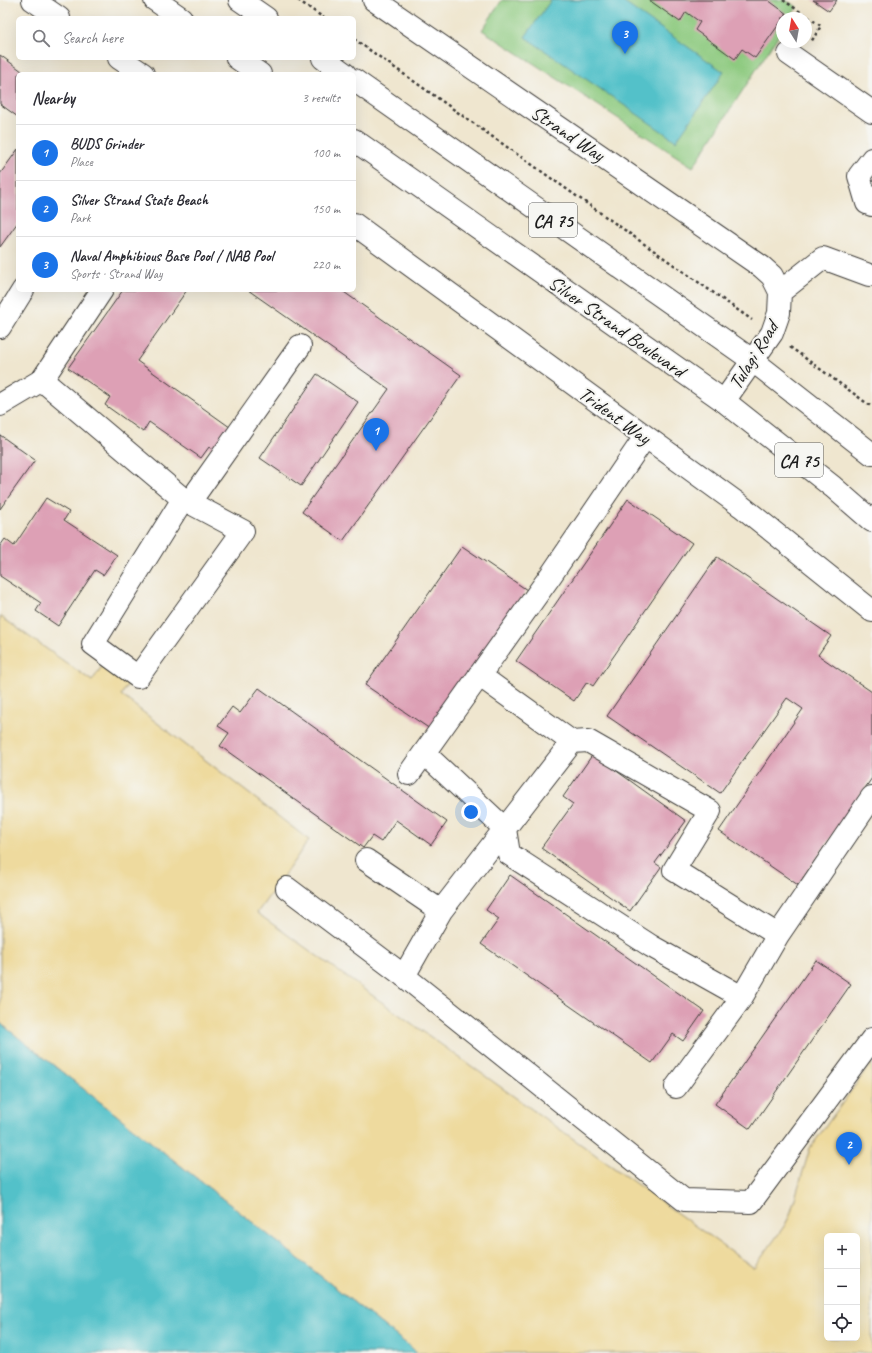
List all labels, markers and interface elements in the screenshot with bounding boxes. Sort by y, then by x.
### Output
north arrow [776,12,812,48]
search box [16,16,356,60]
pin: 3 [612,21,638,54]
icon: search [30,27,52,49]
text: Search here [62,29,123,48]
text: Nearby [32,88,75,109]
text: 3 results [302,90,340,106]
street label: Strand Way [526,100,610,168]
text: BUDS Grinder [70,135,143,154]
text: 1 [42,145,48,161]
text: 100 m [312,145,340,161]
text: Place [70,154,93,170]
text: Silver Strand State Beach [70,191,208,210]
text: 2 [42,201,48,217]
text: 150 m [312,201,340,217]
road number: CA 75 [529,203,577,237]
text: Park [70,210,91,226]
text: Naval Amphibious Base Pool / NAB Pool [70,247,273,266]
text: 3 [42,257,48,273]
text: 220 m [312,257,340,273]
text: Sports · Strand Way [70,266,162,282]
street label: Silver Strand Boulevard [543,270,693,385]
street label: Tulagi Road [723,314,786,394]
street label: Trident Way [574,381,657,451]
pin: 1 [363,418,389,451]
road number: CA 75 [775,443,823,477]
your location [461,802,481,822]
pin: 2 [836,1132,862,1165]
map controls [824,1233,860,1341]
button: + [824,1233,860,1269]
button: − [824,1269,860,1305]
button: locate [824,1305,860,1341]

